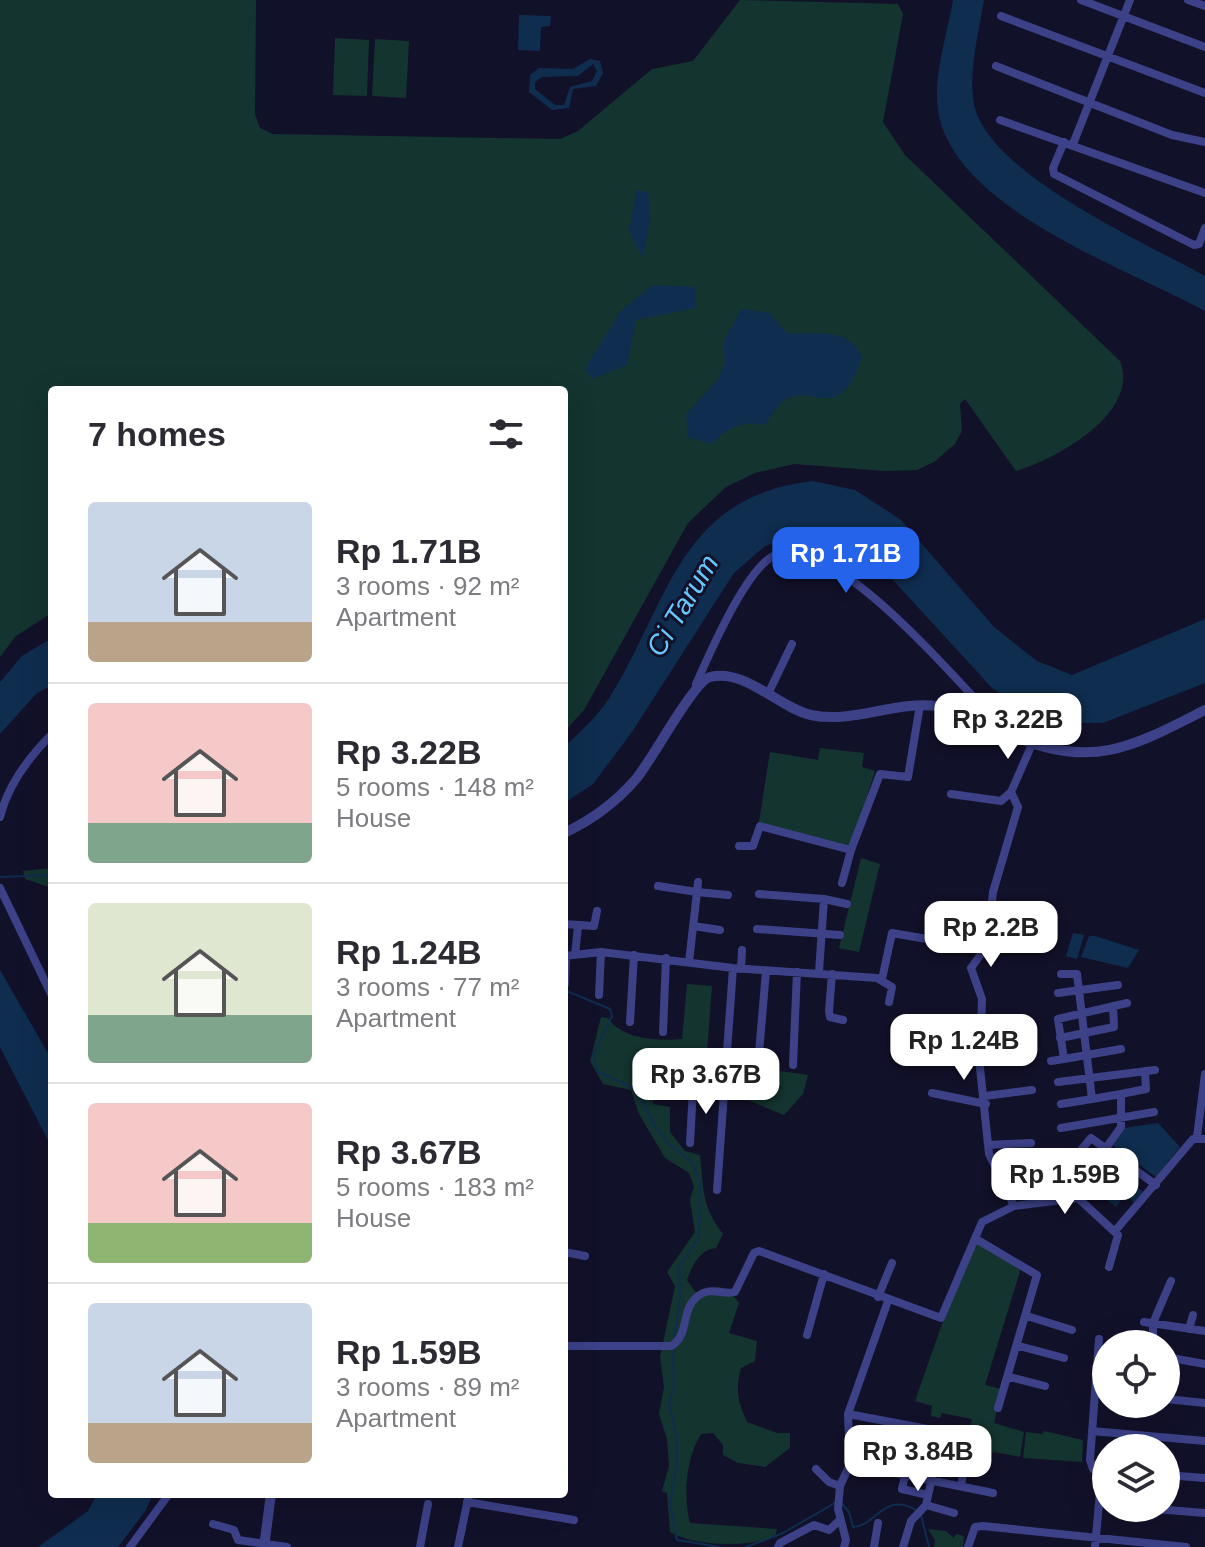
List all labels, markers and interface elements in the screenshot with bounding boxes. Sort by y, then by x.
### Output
icon: filters [484,412,528,456]
text: 7 homes [88,415,226,453]
pin: Rp 1.71B [763,527,929,595]
text: Rp 1.71B [336,532,482,570]
icon: home [152,534,248,630]
text: Rp 1.71B [790,538,902,568]
water label: Ci Tarum [640,549,725,661]
text: 3 rooms · 92 m² [336,571,520,601]
text: Apartment [336,602,456,632]
pin: Rp 3.22B [925,693,1091,761]
text: Rp 3.22B [952,704,1064,734]
text: Rp 3.22B [336,733,482,771]
icon: home [152,735,248,831]
text: 5 rooms · 148 m² [336,772,534,802]
text: House [336,803,411,833]
pin: Rp 2.2B [917,901,1065,969]
text: Rp 2.2B [943,912,1039,942]
text: Rp 1.24B [336,933,482,971]
icon: home [152,935,248,1031]
text: 3 rooms · 77 m² [336,972,520,1002]
text: Apartment [336,1003,456,1033]
pin: Rp 1.24B [881,1014,1047,1082]
text: Rp 1.24B [908,1025,1020,1055]
pin: Rp 3.67B [623,1048,789,1116]
text: Rp 3.67B [650,1059,762,1089]
text: Rp 3.67B [336,1133,482,1171]
icon: home [152,1135,248,1231]
pin: Rp 1.59B [982,1148,1148,1216]
text: Rp 1.59B [1009,1159,1121,1189]
text: 5 rooms · 183 m² [336,1172,534,1202]
text: House [336,1203,411,1233]
map controls [1092,1330,1180,1522]
button: locate [1092,1330,1180,1418]
text: Rp 1.59B [336,1333,482,1371]
icon: home [152,1335,248,1431]
text: 3 rooms · 89 m² [336,1372,520,1402]
text: Apartment [336,1403,456,1433]
pin: Rp 3.84B [835,1425,1001,1493]
button: layers [1092,1434,1180,1522]
text: Rp 3.84B [862,1436,974,1466]

